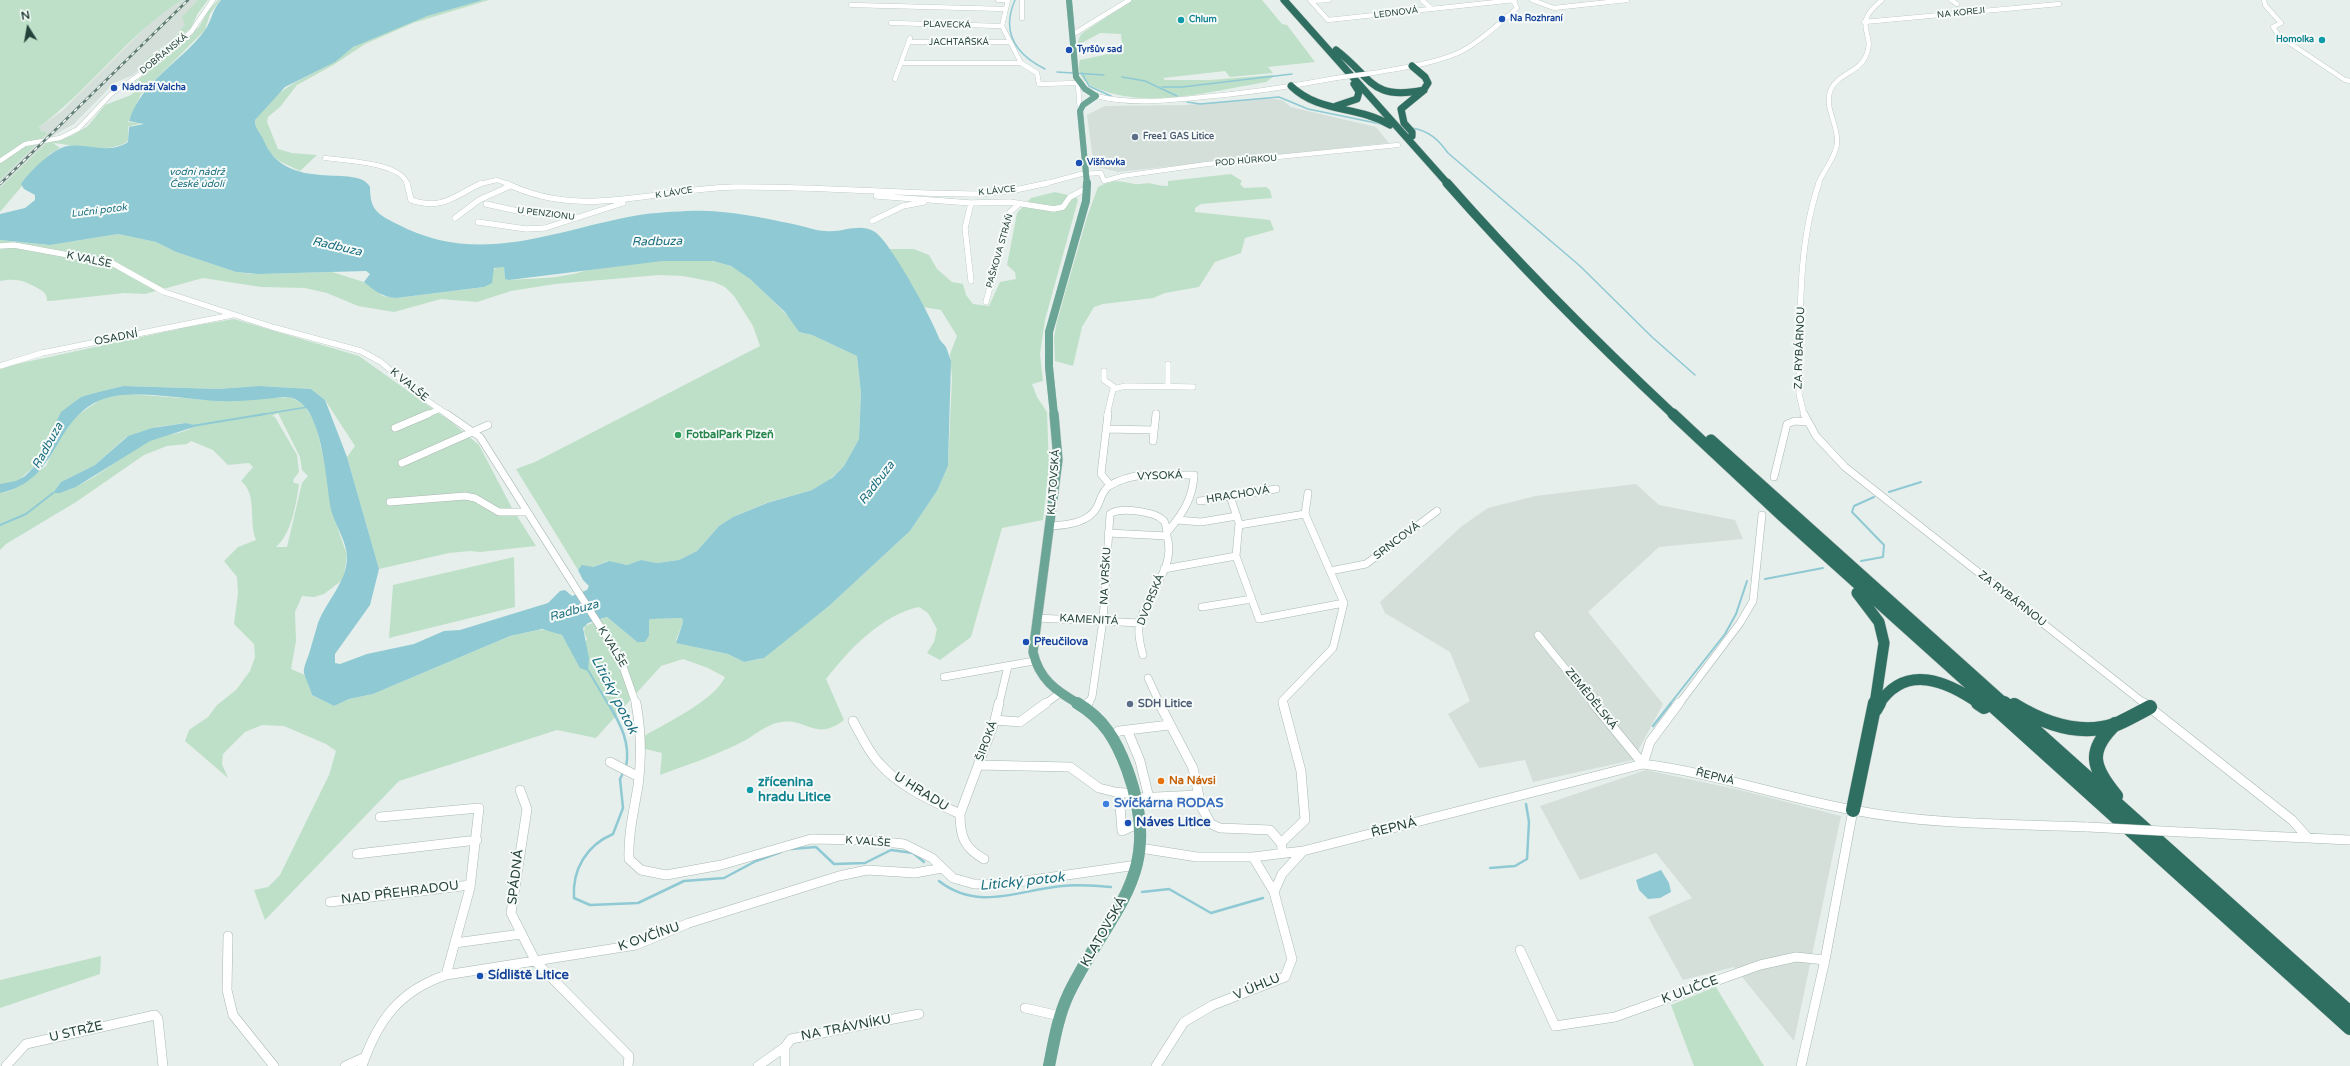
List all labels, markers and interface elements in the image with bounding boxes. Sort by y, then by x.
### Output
street label: LEDNOVÁ [1373,5,1419,21]
street label: NA KOREJI [1936,5,1986,21]
north arrow [8,8,48,48]
text: N [20,9,31,23]
marker: Na Rozhraní [1497,14,1507,24]
place label: Na Rozhraní [1510,14,1563,24]
marker: Chlum [1176,15,1186,25]
place label: Chlum [1189,15,1217,25]
street label: PLAVECKÁ [923,19,971,31]
street label: DOBŘANSKÁ [138,31,190,77]
place label: Homolka [2276,35,2314,45]
marker: Homolka [2317,35,2327,45]
street label: JACHTAŘSKÁ [929,38,989,48]
marker: Tyršův sad [1064,45,1074,55]
place label: Tyršův sad [1077,45,1122,55]
marker: Nádraží Valcha [109,83,119,93]
place label: Nádraží Valcha [122,83,186,93]
marker: Free1 GAS Litice [1130,132,1140,142]
place label: Free1 GAS Litice [1143,132,1214,142]
street label: POD HŮRKOU [1214,153,1278,169]
marker: Višňovka [1074,158,1084,168]
place label: Višňovka [1087,158,1125,168]
water label: vodní nádrž České údolí [169,166,225,190]
street label: K LÁVCE [978,184,1016,198]
street label: K LÁVCE [654,185,694,201]
water label: Luční potok [70,202,128,220]
street label: U PENZIONU [517,205,575,223]
street label: PAŠKOVA STRÁŇ [984,213,1016,289]
water label: Radbuza [311,234,363,260]
water label: Radbuza [632,234,682,250]
street label: K VALŠE [65,249,113,271]
street label: ZA RYBÁRNOU [1792,306,1808,390]
street label: OSADNÍ [93,327,139,349]
street label: K VALŠE [387,365,431,405]
water label: Radbuza [29,420,67,472]
place label: FotbalPark Plzeň [686,428,774,442]
marker: FotbalPark Plzeň [673,430,683,440]
street label: KLATOVSKÁ [1045,449,1063,515]
water label: Radbuza [856,459,898,507]
street label: VYSOKÁ [1137,469,1183,483]
street label: HRACHOVÁ [1205,483,1271,507]
street label: SRNCOVÁ [1371,519,1423,563]
street label: NA VRŠKU [1098,547,1114,605]
street label: ZA RYBÁRNOU [1975,568,2049,630]
street label: DVORSKÁ [1135,572,1167,628]
water label: Radbuza [548,597,600,625]
street label: KAMENITÁ [1059,612,1119,628]
street label: K VALŠE [595,624,629,670]
place label: Přeučilova [1034,635,1088,649]
marker: Přeučilova [1021,637,1031,647]
water label: Litický potok [587,653,641,737]
street label: ZEMĚDĚLSKÁ [1562,666,1620,732]
place label: SDH Litice [1138,697,1192,711]
marker: SDH Litice [1125,699,1135,709]
street label: ŠIROKÁ [974,719,1000,763]
street label: ŘEPNÁ [1694,766,1736,788]
street label: U HRADU [891,769,951,815]
place label: Na Návsi [1169,774,1216,788]
place label: zřícenina hradu Litice [758,775,831,806]
marker: Na Návsi [1156,776,1166,786]
marker: zřícenina hradu Litice [745,785,755,795]
place label: Svíčkárna RODAS [1114,796,1224,812]
marker: Svíčkárna RODAS [1101,799,1111,809]
place label: Náves Litice [1136,815,1211,831]
street label: ŘEPNÁ [1370,815,1418,841]
marker: Náves Litice [1123,818,1133,828]
street label: K VALŠE [845,834,891,850]
street label: SPÁDNÁ [505,848,527,906]
water label: Litický potok [979,869,1065,895]
street label: NAD PŘEHRADOU [340,878,460,908]
street label: KLATOVSKÁ [1078,894,1130,970]
street label: K OVČÍNU [616,919,682,955]
place label: Sídliště Litice [488,968,569,984]
street label: V ÚHLU [1231,970,1283,1004]
marker: Sídliště Litice [475,971,485,981]
street label: K ULIČCE [1659,973,1721,1007]
street label: NA TRÁVNÍKU [800,1012,892,1044]
street label: U STRŽE [48,1018,104,1046]

